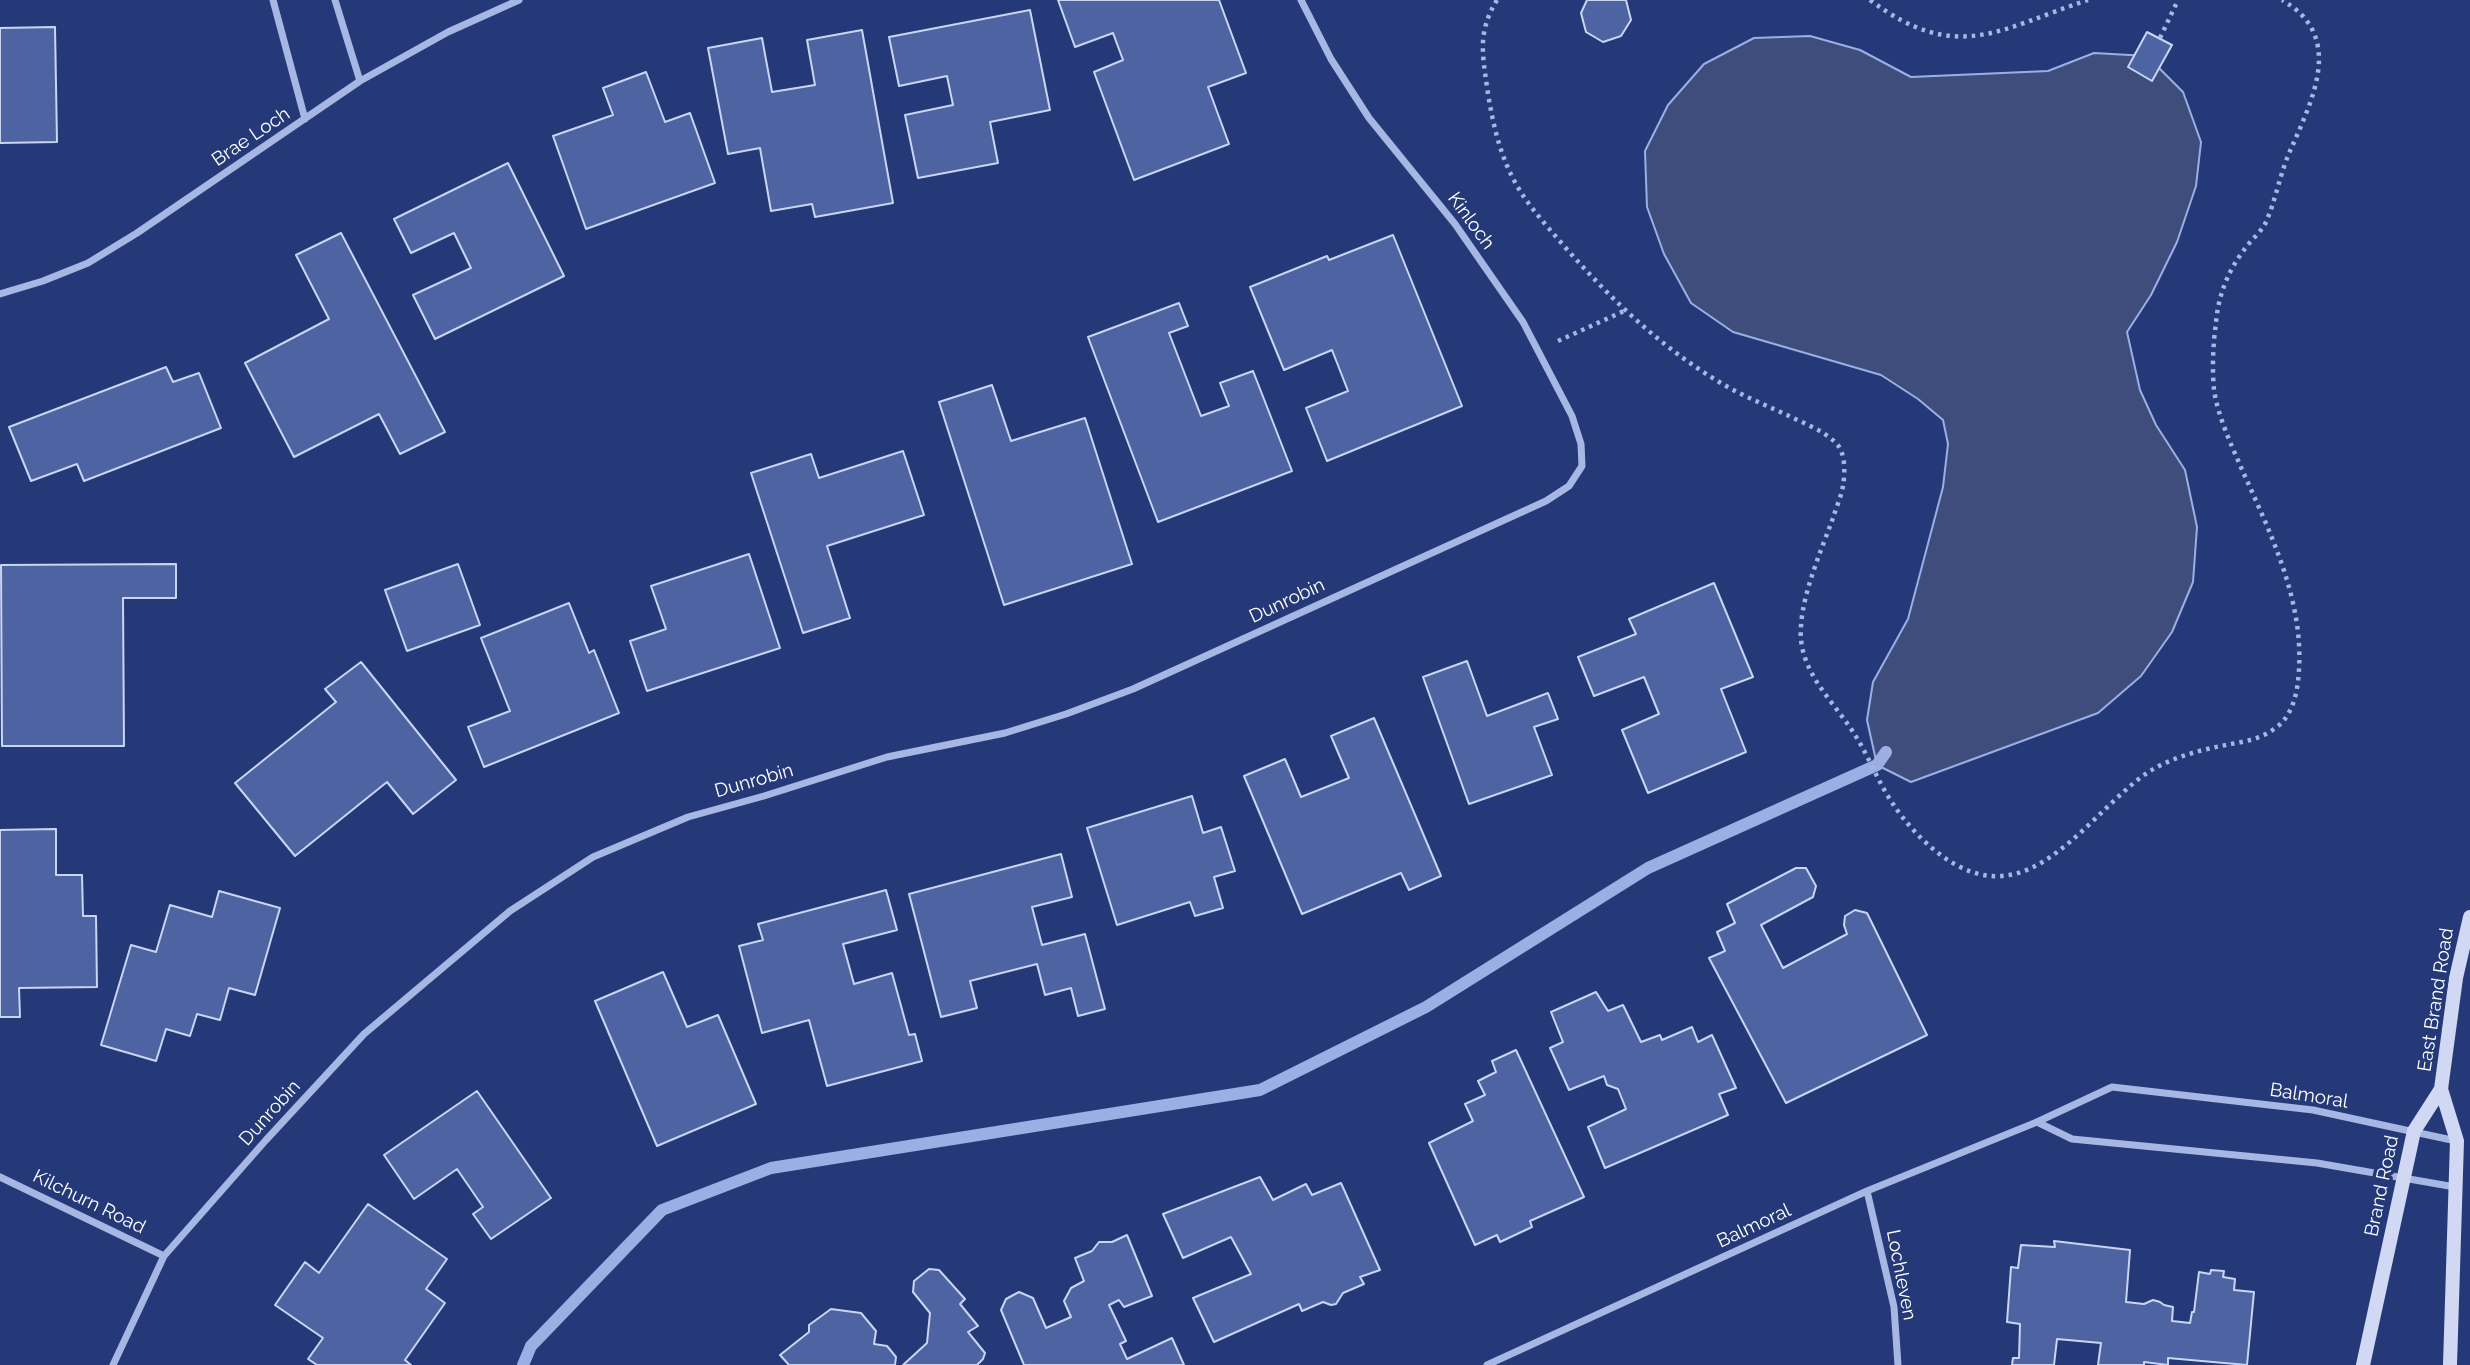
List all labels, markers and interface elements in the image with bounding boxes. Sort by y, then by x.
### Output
street label: Brae Loch [208,103,294,171]
street label: Kinloch [1443,188,1499,254]
street label: Dunrobin [1246,574,1328,628]
street label: Dunrobin [712,759,796,803]
street label: East Brand Road [2413,927,2459,1073]
street label: Dunrobin [235,1075,305,1151]
street label: Balmoral [2268,1079,2350,1113]
street label: Brand Road [2360,1133,2404,1239]
street label: Kilchurn Road [29,1165,149,1239]
street label: Balmoral [1713,1199,1795,1253]
street label: Lochleven [1881,1228,1921,1322]

